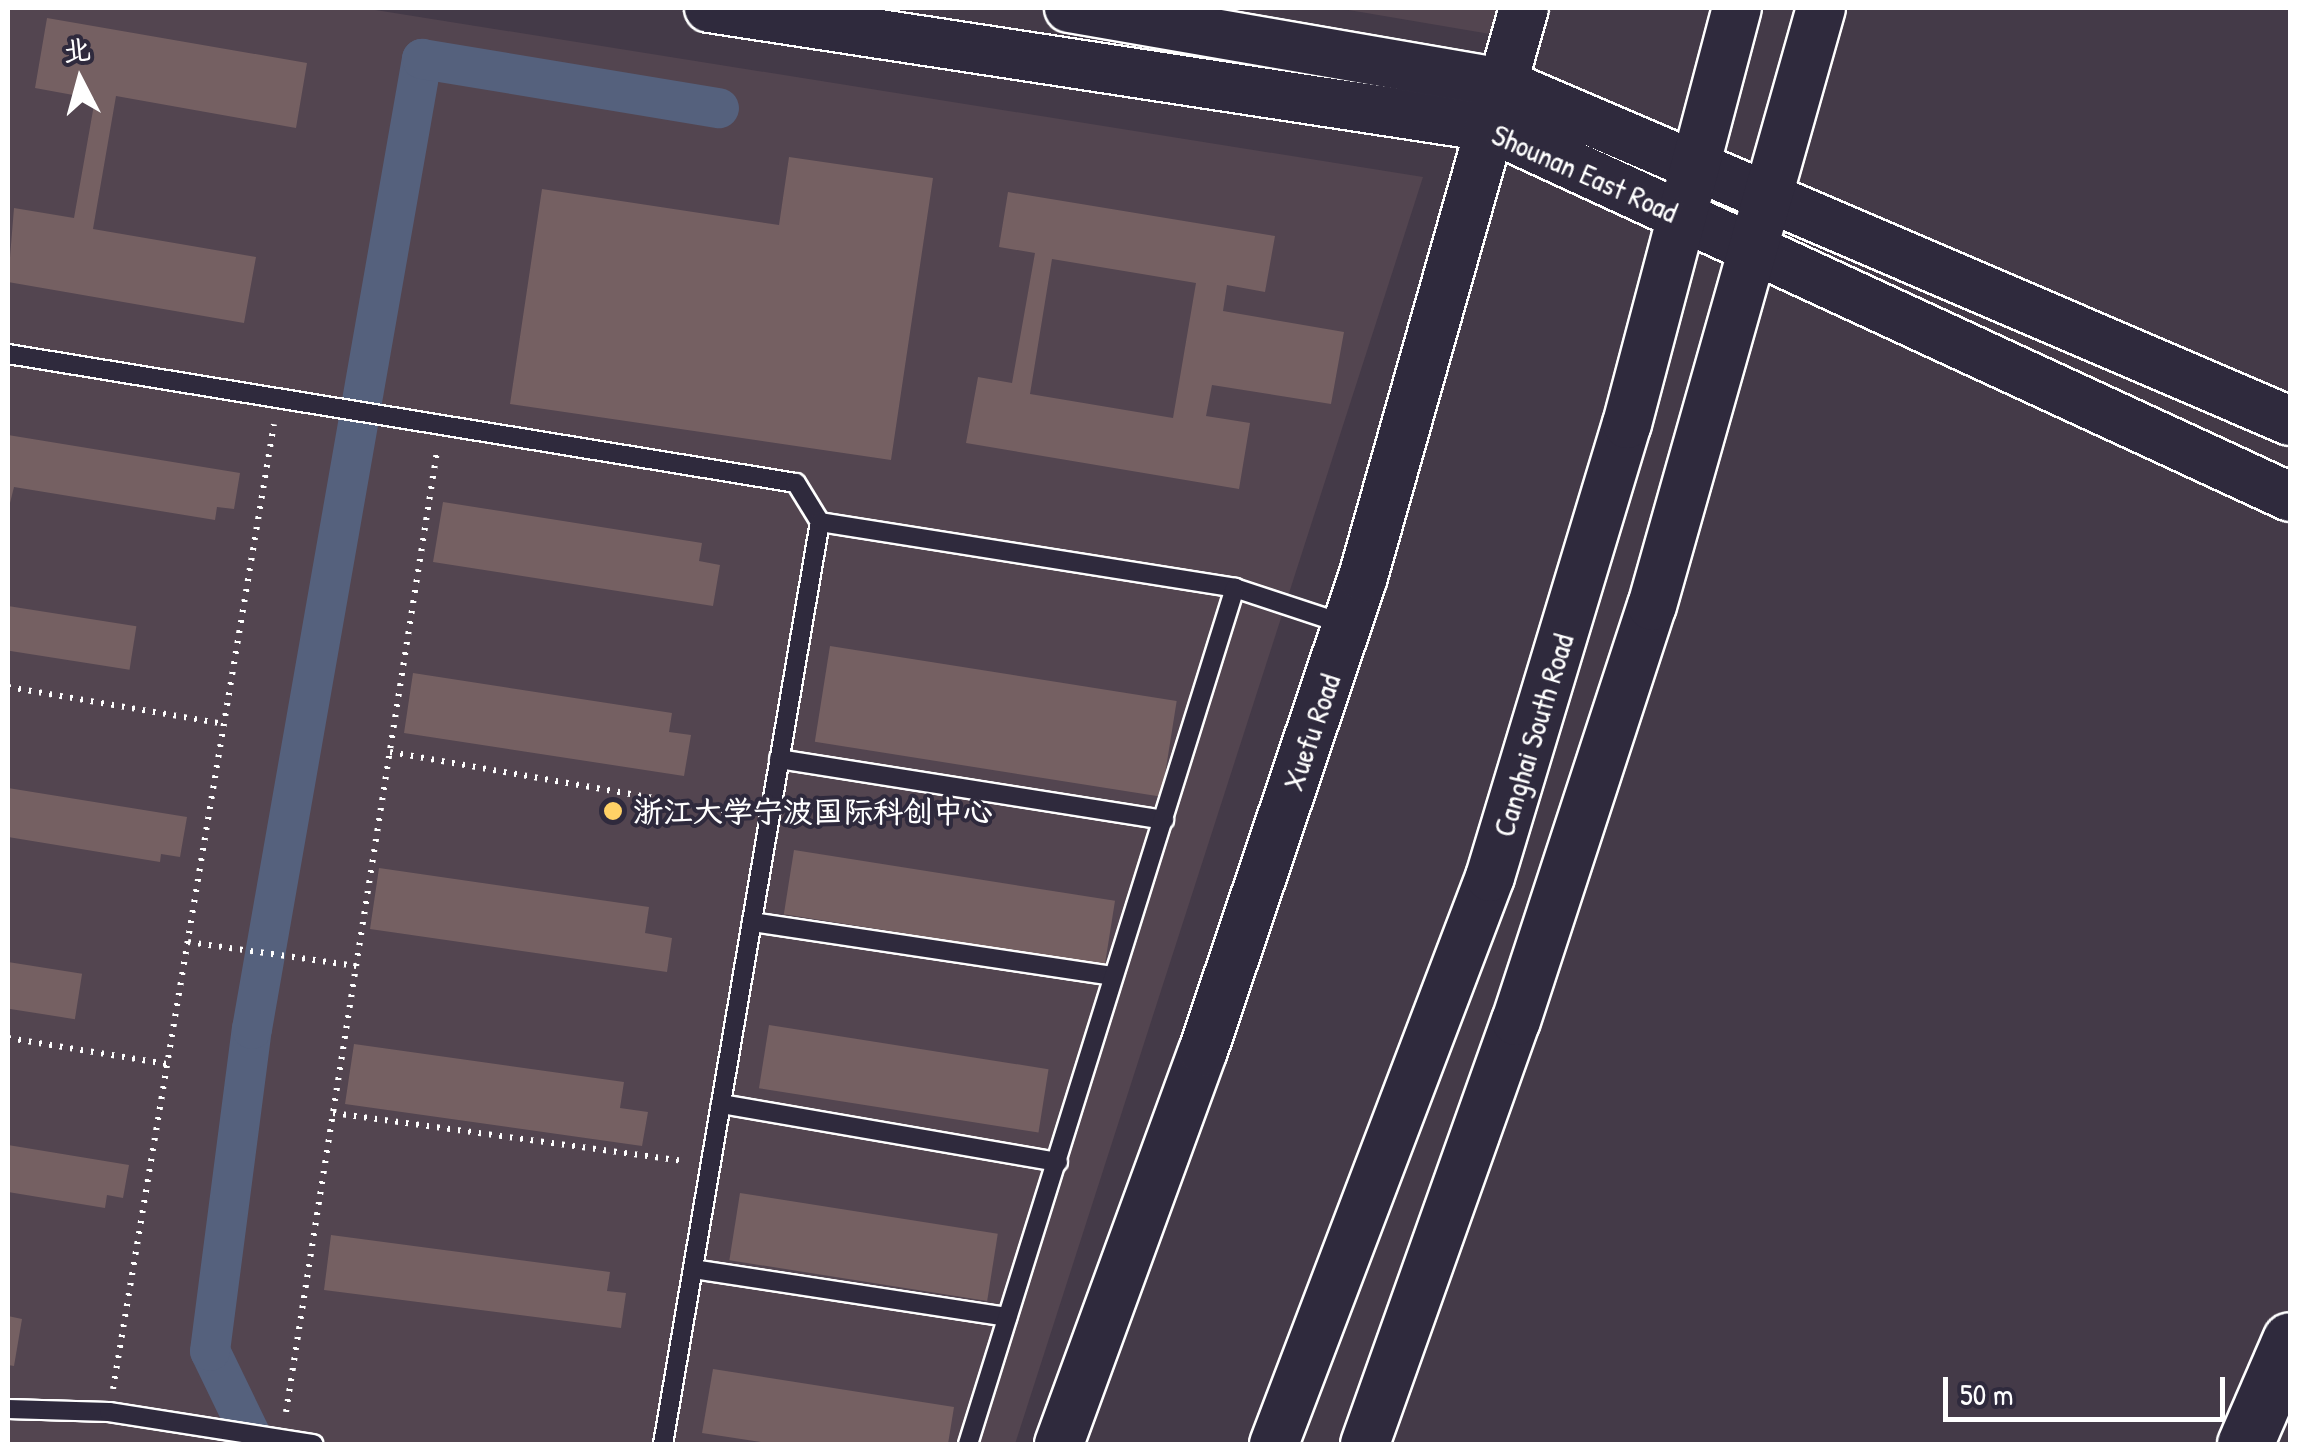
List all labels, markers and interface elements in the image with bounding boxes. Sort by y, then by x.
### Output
north arrow [30,30,130,130]
text: 北 [61,30,93,71]
street label: Shounan East Road [1487,116,1683,230]
street label: Canghai South Road [1485,629,1581,841]
street label: Xuefu Road [1274,669,1348,795]
place label: 浙江大学宁波国际科创中心 [633,793,993,829]
marker: 浙江大学宁波国际科创中心 [602,800,624,822]
scale bar [1948,1357,2230,1419]
text: 50 m [1960,1374,2013,1414]

